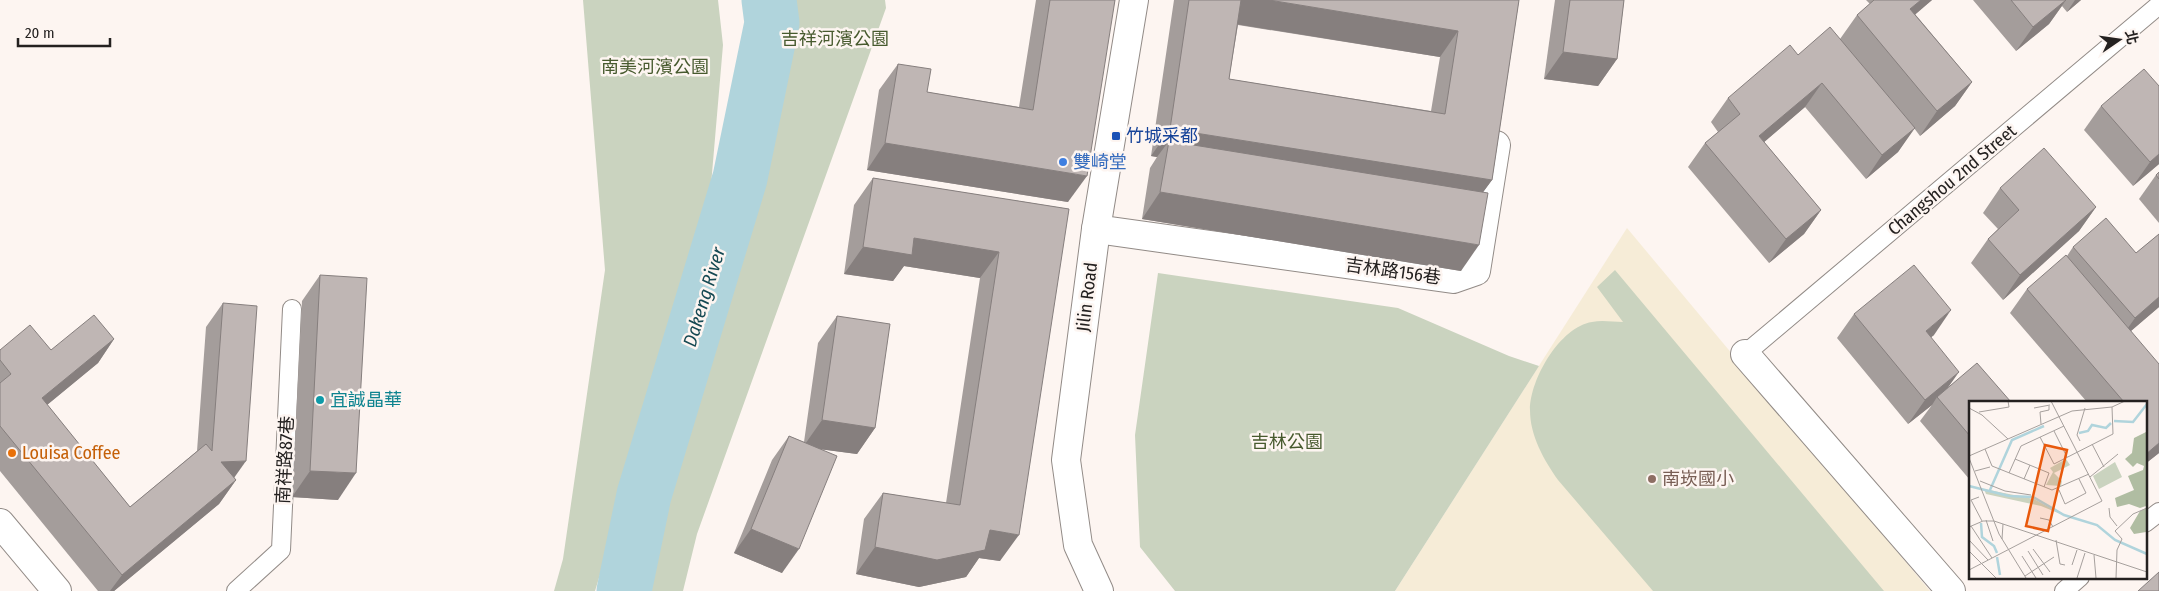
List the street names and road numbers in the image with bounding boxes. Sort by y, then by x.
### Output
street label: Changshou 2nd Street [1883,120,2021,240]
street label: 吉林路156巷 [1344,253,1442,289]
street label: Jilin Road [1072,261,1102,333]
street label: 南祥路87巷 [272,415,298,505]

